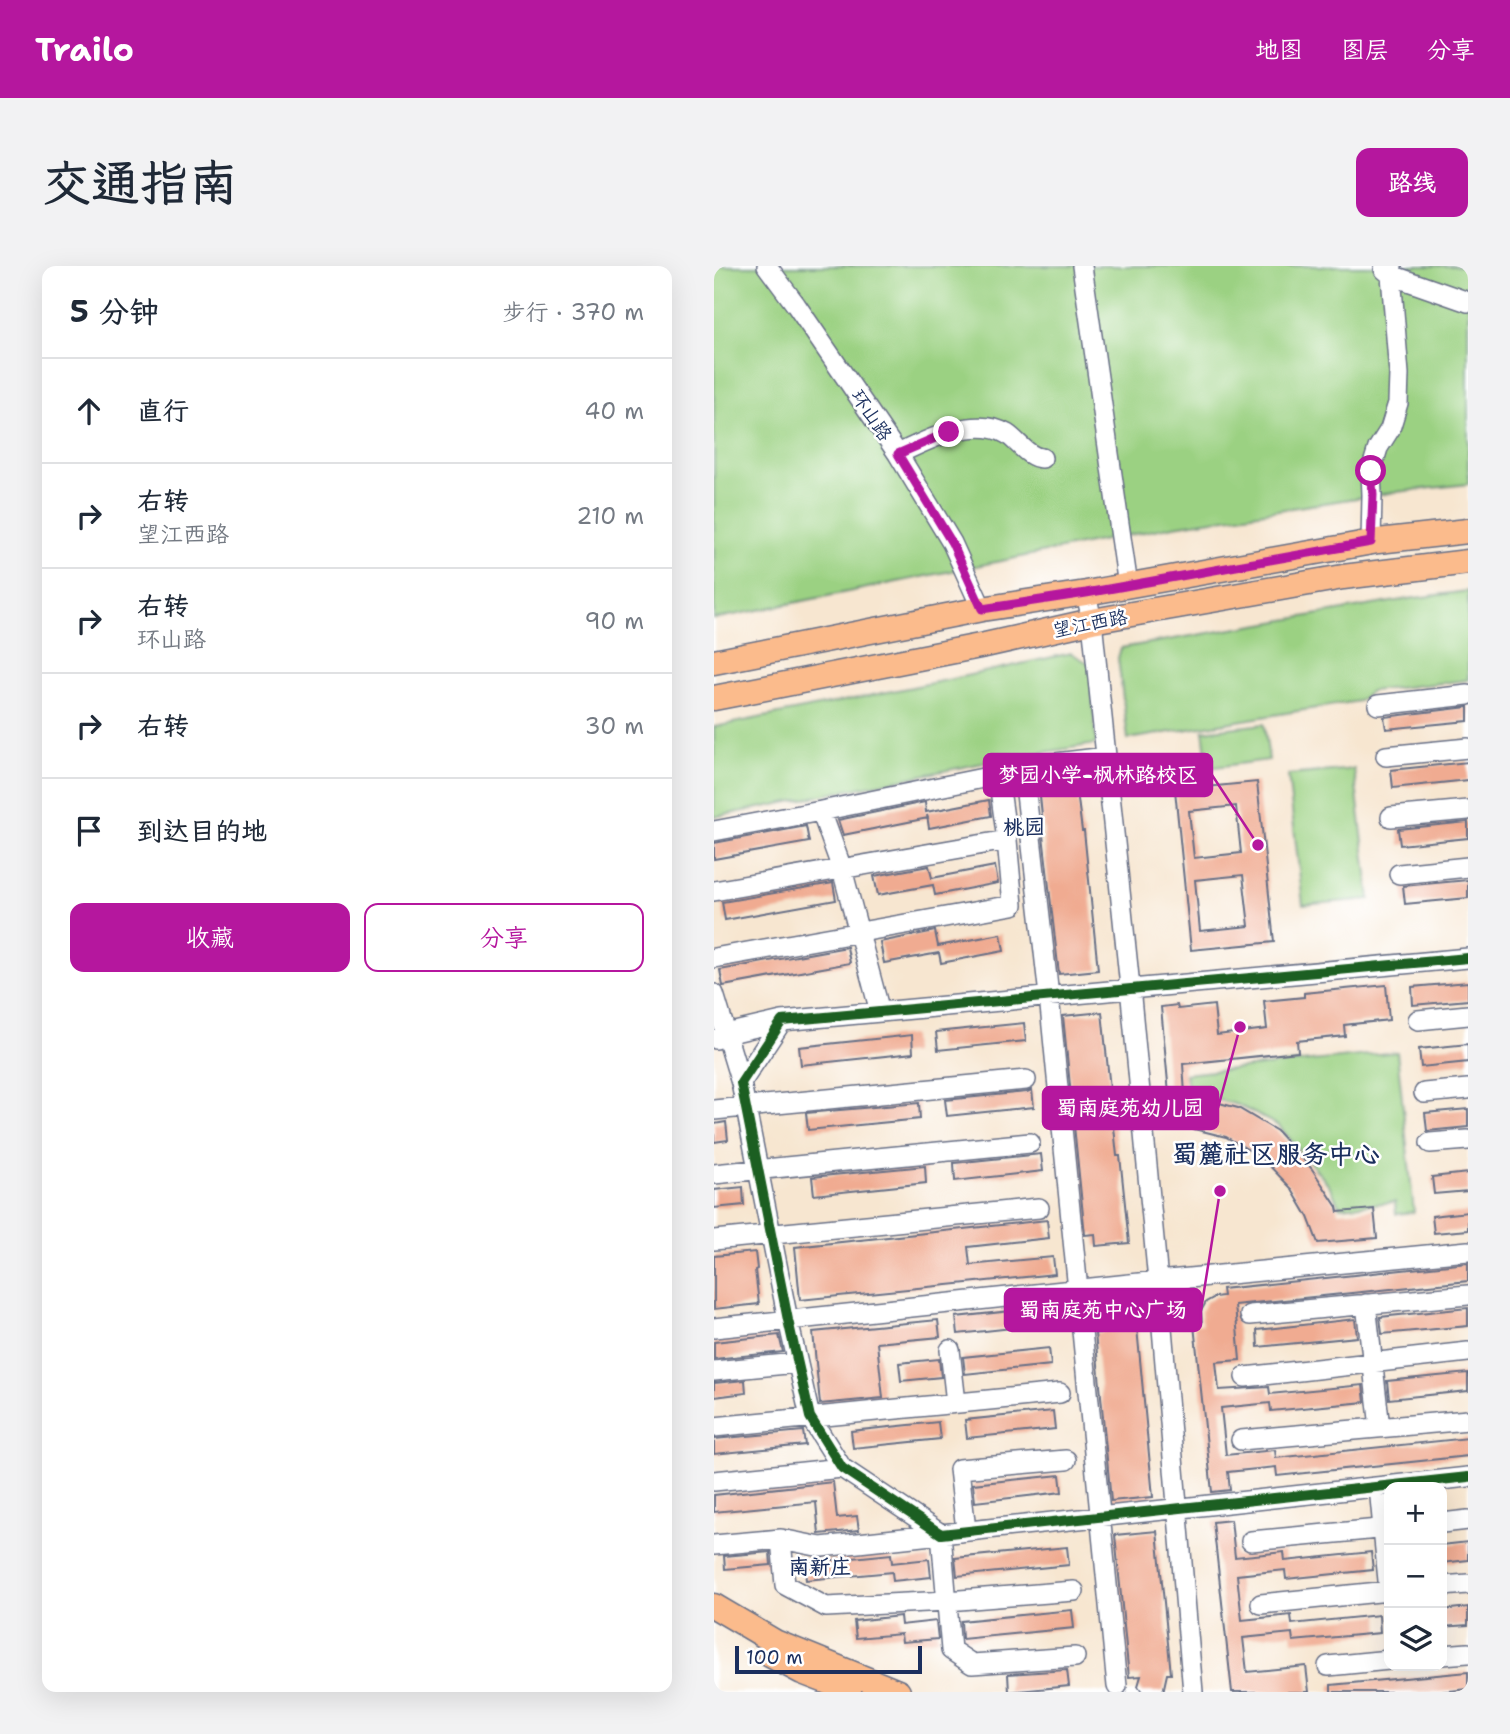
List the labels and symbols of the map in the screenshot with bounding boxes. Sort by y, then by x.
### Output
street label: 环山路 [845,385,898,446]
route end [933,416,964,447]
route start [1355,455,1386,486]
street label: 望江西路 [1050,604,1130,643]
callout: 梦园小学-枫林路校区 [984,754,1212,796]
text: 梦园小学-枫林路校区 [998,761,1198,789]
district label: 桃园 [1003,813,1045,841]
callout: 蜀南庭苑幼儿园 [1043,1087,1218,1129]
text: 蜀南庭苑幼儿园 [1057,1094,1204,1122]
district label: 蜀麓社区服务中心 [1172,1136,1380,1171]
callout: 蜀南庭苑中心广场 [1005,1289,1201,1331]
text: 蜀南庭苑中心广场 [1019,1296,1187,1324]
district label: 南新庄 [789,1553,852,1581]
scale bar [735,1643,922,1675]

